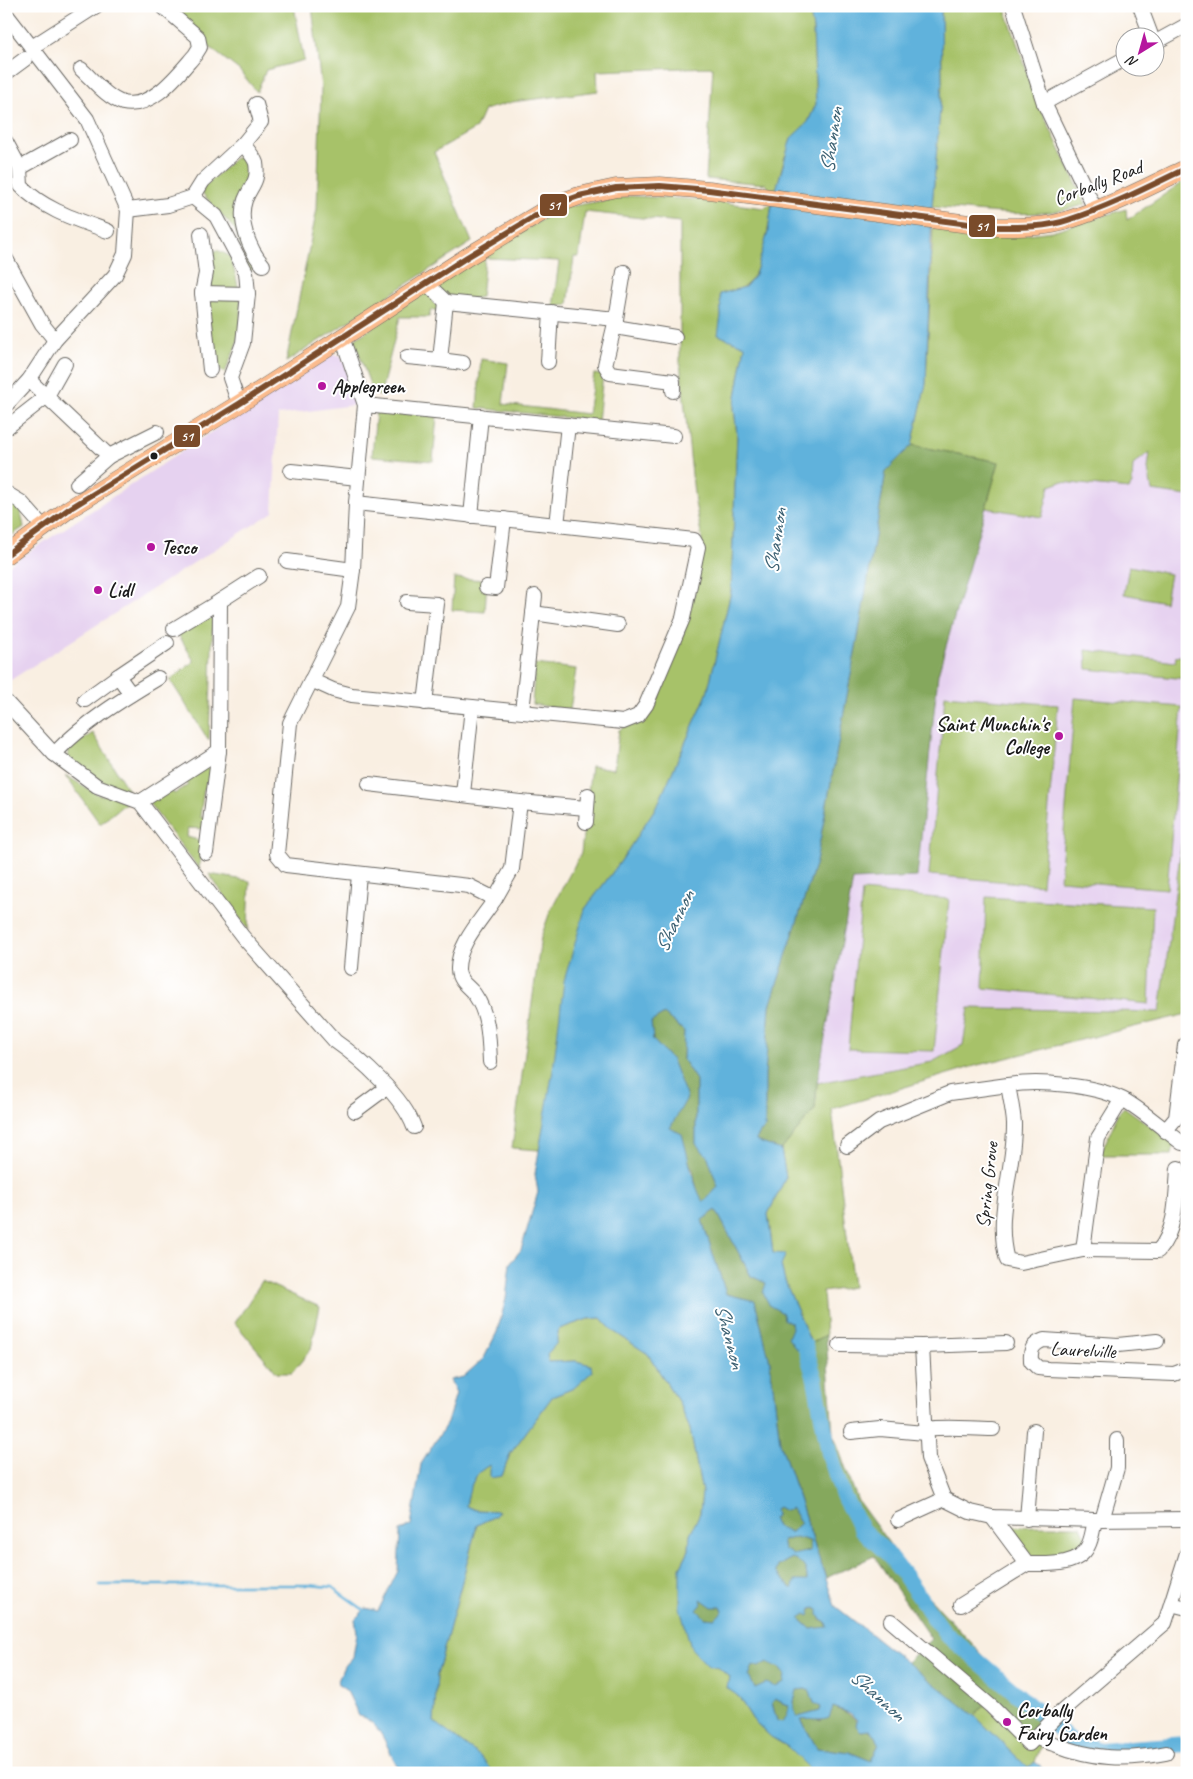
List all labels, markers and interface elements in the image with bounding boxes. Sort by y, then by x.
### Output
north arrow [1116,28,1166,78]
text: N [1122,51,1141,71]
water label: Shannon [814,104,849,174]
street label: Corbally Road [1050,154,1149,211]
line badge: 51 [539,193,568,217]
text: 51 [548,197,562,214]
line badge: 51 [968,214,996,238]
text: 51 [976,218,990,235]
place label: Applegreen [332,374,406,399]
marker: Applegreen [316,380,328,392]
line badge: 51 [173,424,201,448]
text: 51 [181,428,195,445]
unlabelled marker [149,451,159,461]
water label: Shannon [758,505,793,575]
place label: Tesco [161,535,198,560]
marker: Tesco [145,541,157,553]
place label: Lidl [108,578,136,603]
marker: Lidl [92,584,104,596]
place label: Saint Munchin's College [936,712,1051,760]
marker: Saint Munchin's College [1053,730,1065,742]
water label: Shannon [648,885,701,956]
street label: Spring Grove [970,1139,1004,1229]
water label: Shannon [709,1301,751,1372]
street label: Laurelville [1050,1336,1118,1364]
water label: Shannon [845,1663,912,1728]
place label: Corbally Fairy Garden [1017,1698,1108,1747]
marker: Corbally Fairy Garden [1001,1716,1013,1728]

